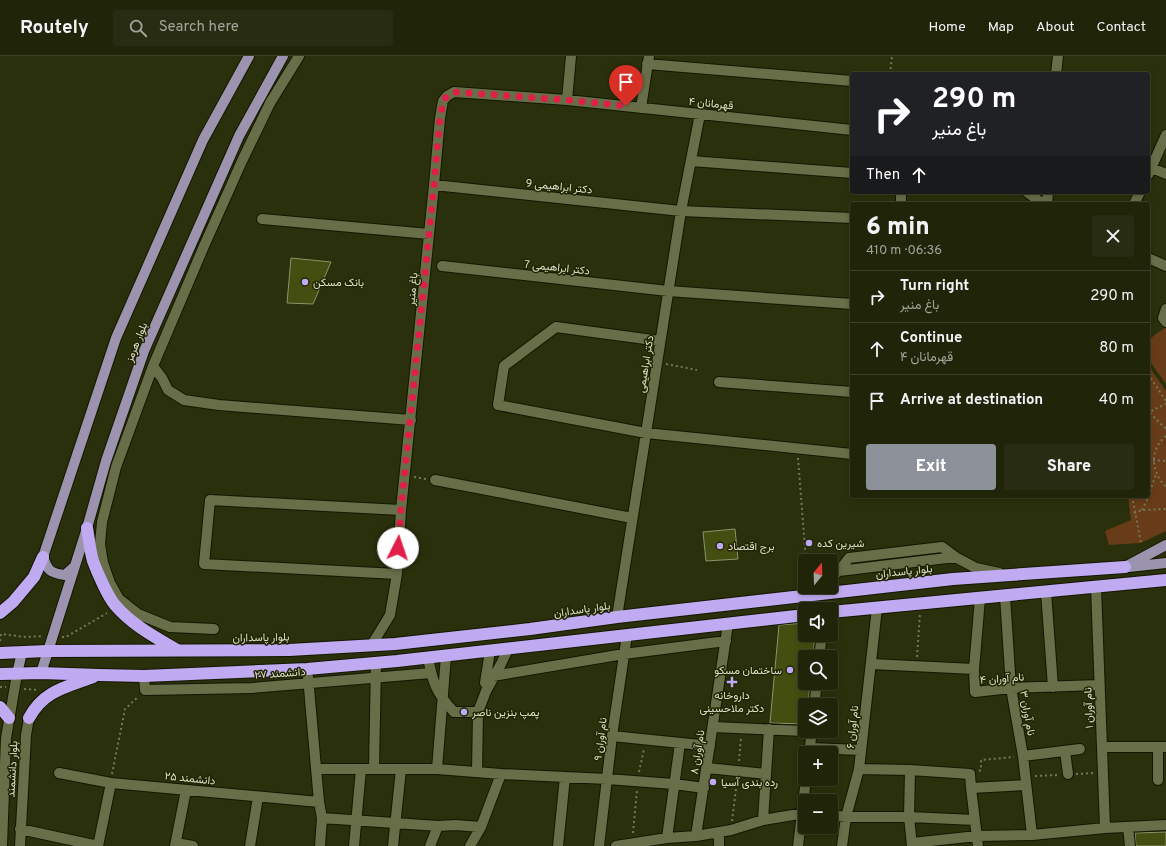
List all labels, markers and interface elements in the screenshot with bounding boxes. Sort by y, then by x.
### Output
search box [113,10,393,46]
text: Routely [20,16,89,40]
icon: search [127,17,149,39]
text: Search here [159,18,239,37]
text: Home [929,19,966,36]
text: Map [988,19,1014,36]
text: About [1036,19,1075,36]
text: Contact [1097,19,1146,36]
pin [609,65,643,106]
icon: arrive [615,71,637,93]
text: 290 m [932,82,1016,118]
icon: right [866,88,918,140]
street label: قهرمانان ۴ [688,95,734,113]
text: باغ منیر [932,119,986,142]
icon: ahead [908,164,930,186]
text: Then [866,166,900,185]
street label: دکتر ابراهیمی 9 [525,177,593,197]
text: 6 min [866,213,930,243]
button: close [1092,215,1134,257]
text: 410 m · 06:36 [866,243,942,259]
street label: دکتر ابراهیمی 7 [523,258,591,278]
street label: باغ منیر [404,272,422,307]
place label: بانک مسکن [313,276,364,290]
marker: بانک مسکن [300,277,310,287]
text: Turn right [900,277,969,296]
icon: right [866,286,888,308]
text: 290 m [1090,287,1134,306]
text: باغ منیر [900,298,939,314]
street label: بلوار هرمز [122,320,151,365]
text: Continue [900,329,962,348]
street label: دکتر ابراهیمی [635,334,657,394]
icon: ahead [866,338,888,360]
text: 80 m [1099,339,1134,358]
text: قهرمانان ۴ [900,350,953,366]
icon: arrive [866,390,888,412]
text: Arrive at destination [900,391,1043,410]
text: 40 m [1099,391,1134,410]
button: Exit [866,444,996,490]
button: Share [1004,444,1134,490]
position arrow [377,527,419,569]
place label: شیرین کده [817,537,865,551]
marker: شیرین کده [804,538,814,548]
place label: برج اقتصاد [728,540,775,554]
marker: برج اقتصاد [715,541,725,551]
north arrow [798,554,838,594]
map controls [798,554,838,834]
street label: بلوار پاسداران [875,562,933,582]
street label: بلوار پاسداران [553,599,611,621]
button: sound [798,602,838,642]
street label: بلوار پاسداران [232,631,290,645]
button: search [798,650,838,690]
place label: ساختمان مسکو [714,664,782,678]
street label: دانشمند ۲۷ [254,665,306,683]
marker: ساختمان مسکو [785,665,795,675]
street label: نام آوران ۴ [979,670,1025,688]
marker: داروخانه دکتر ملاحسینی [727,677,737,687]
street label: نام آوران ۱ [1081,687,1097,729]
place label: داروخانه دکتر ملاحسینی [700,689,764,716]
street label: نام آوران ۳ [1016,690,1038,737]
button: layers [798,698,838,738]
street label: نام آوران ۶ [844,705,862,749]
place label: پمپ بنزین ناصر [471,706,540,720]
marker: پمپ بنزین ناصر [459,707,469,717]
street label: نام آوران ۹ [591,717,611,762]
street label: نام آوران ۸ [688,729,708,775]
street label: بلوار دانشمند [5,740,21,798]
button: + [798,746,838,786]
street label: دانشمند ۲۵ [164,769,216,789]
place label: رده بندی آسیا [721,776,778,790]
marker: رده بندی آسیا [708,777,718,787]
button: − [798,794,838,834]

